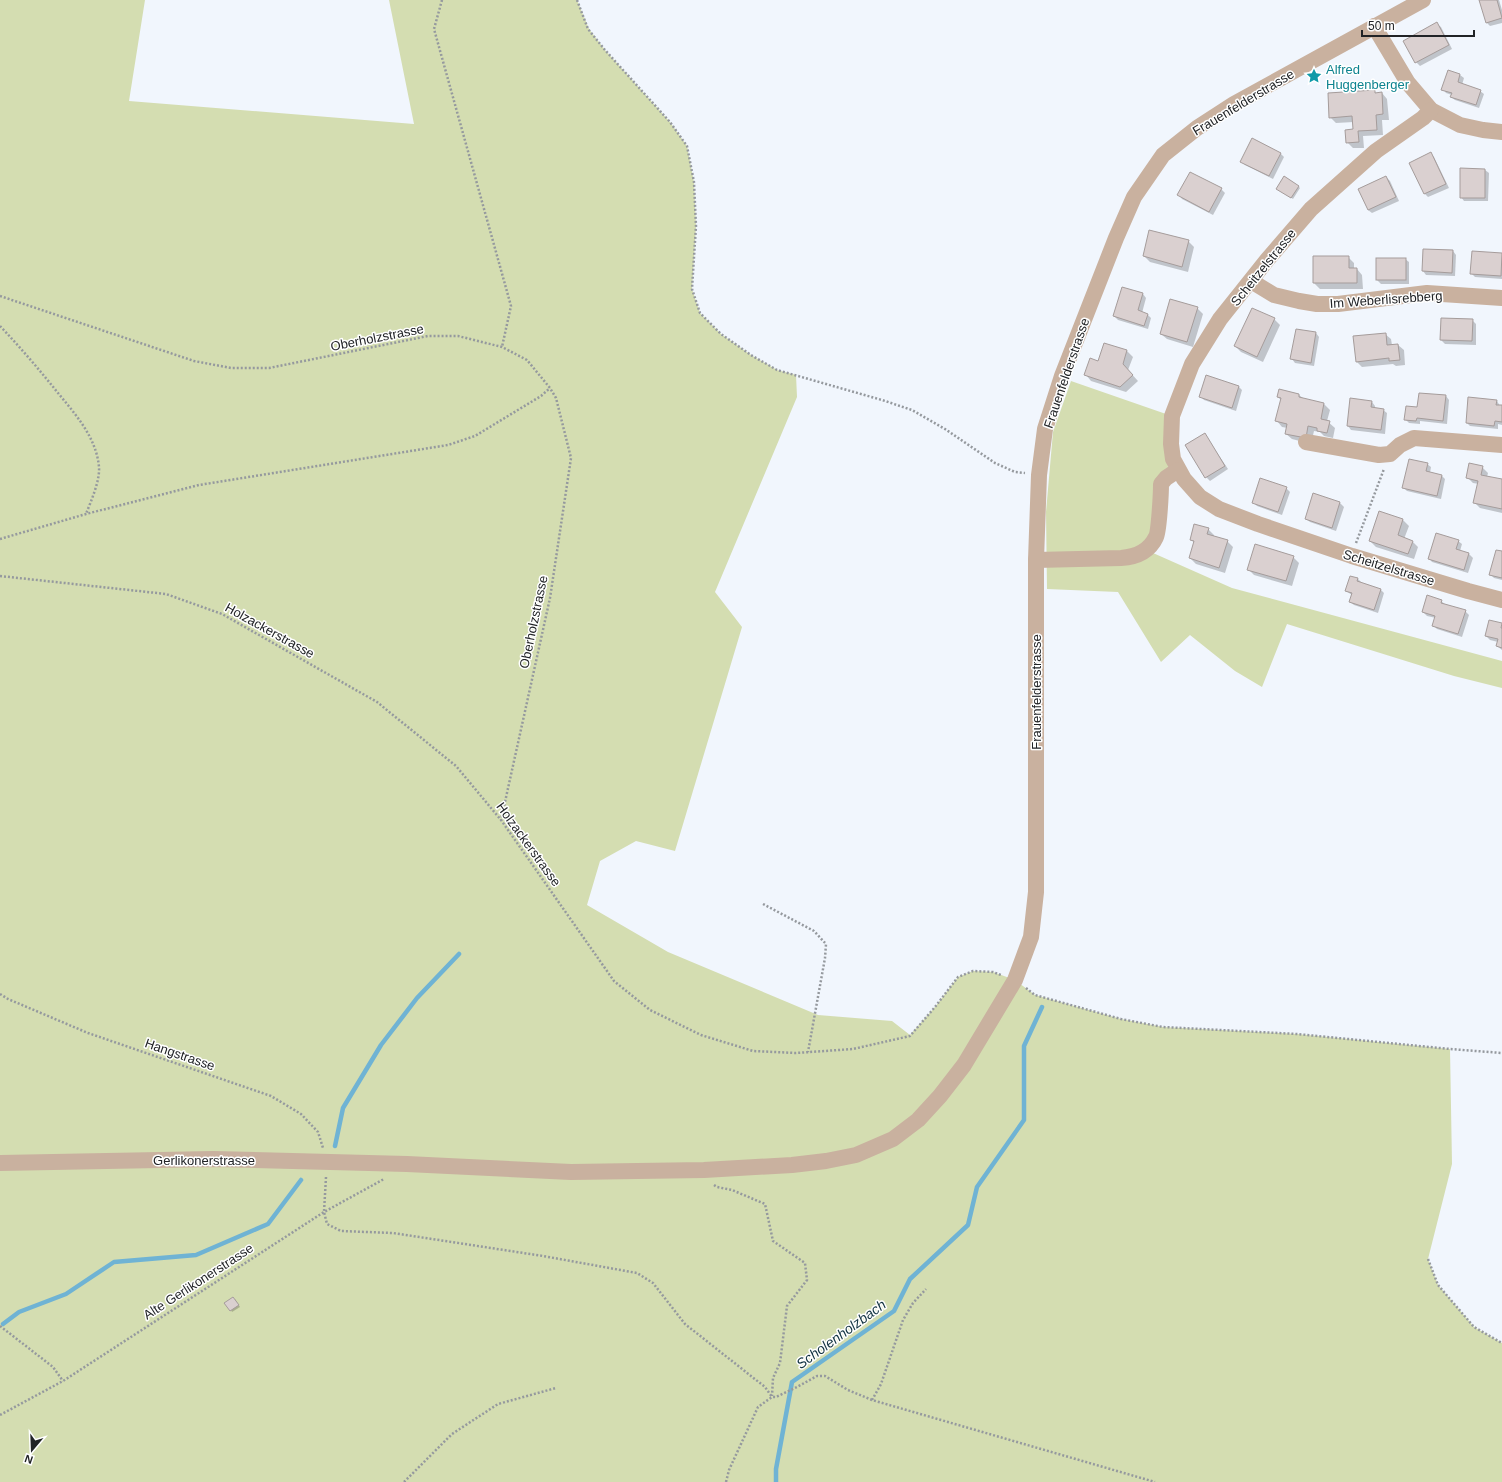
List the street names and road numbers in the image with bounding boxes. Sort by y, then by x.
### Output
street label: Frauenfelderstrasse [1190,66,1297,139]
street label: Scheitzelstrasse [1228,226,1299,309]
street label: Im Weberlisrebberg [1329,288,1443,311]
street label: Frauenfelderstrasse [1041,316,1092,430]
street label: Oberholzstrasse [329,321,425,354]
street label: Scheitzelstrasse [1341,546,1436,588]
street label: Oberholzstrasse [516,574,551,670]
street label: Holzackerstrasse [223,600,317,661]
street label: Frauenfelderstrasse [1029,634,1044,750]
street label: Holzackerstrasse [493,800,564,889]
street label: Hangstrasse [143,1036,217,1073]
street label: Gerlikonerstrasse [153,1153,255,1168]
street label: Alte Gerlikonerstrasse [141,1240,256,1323]

